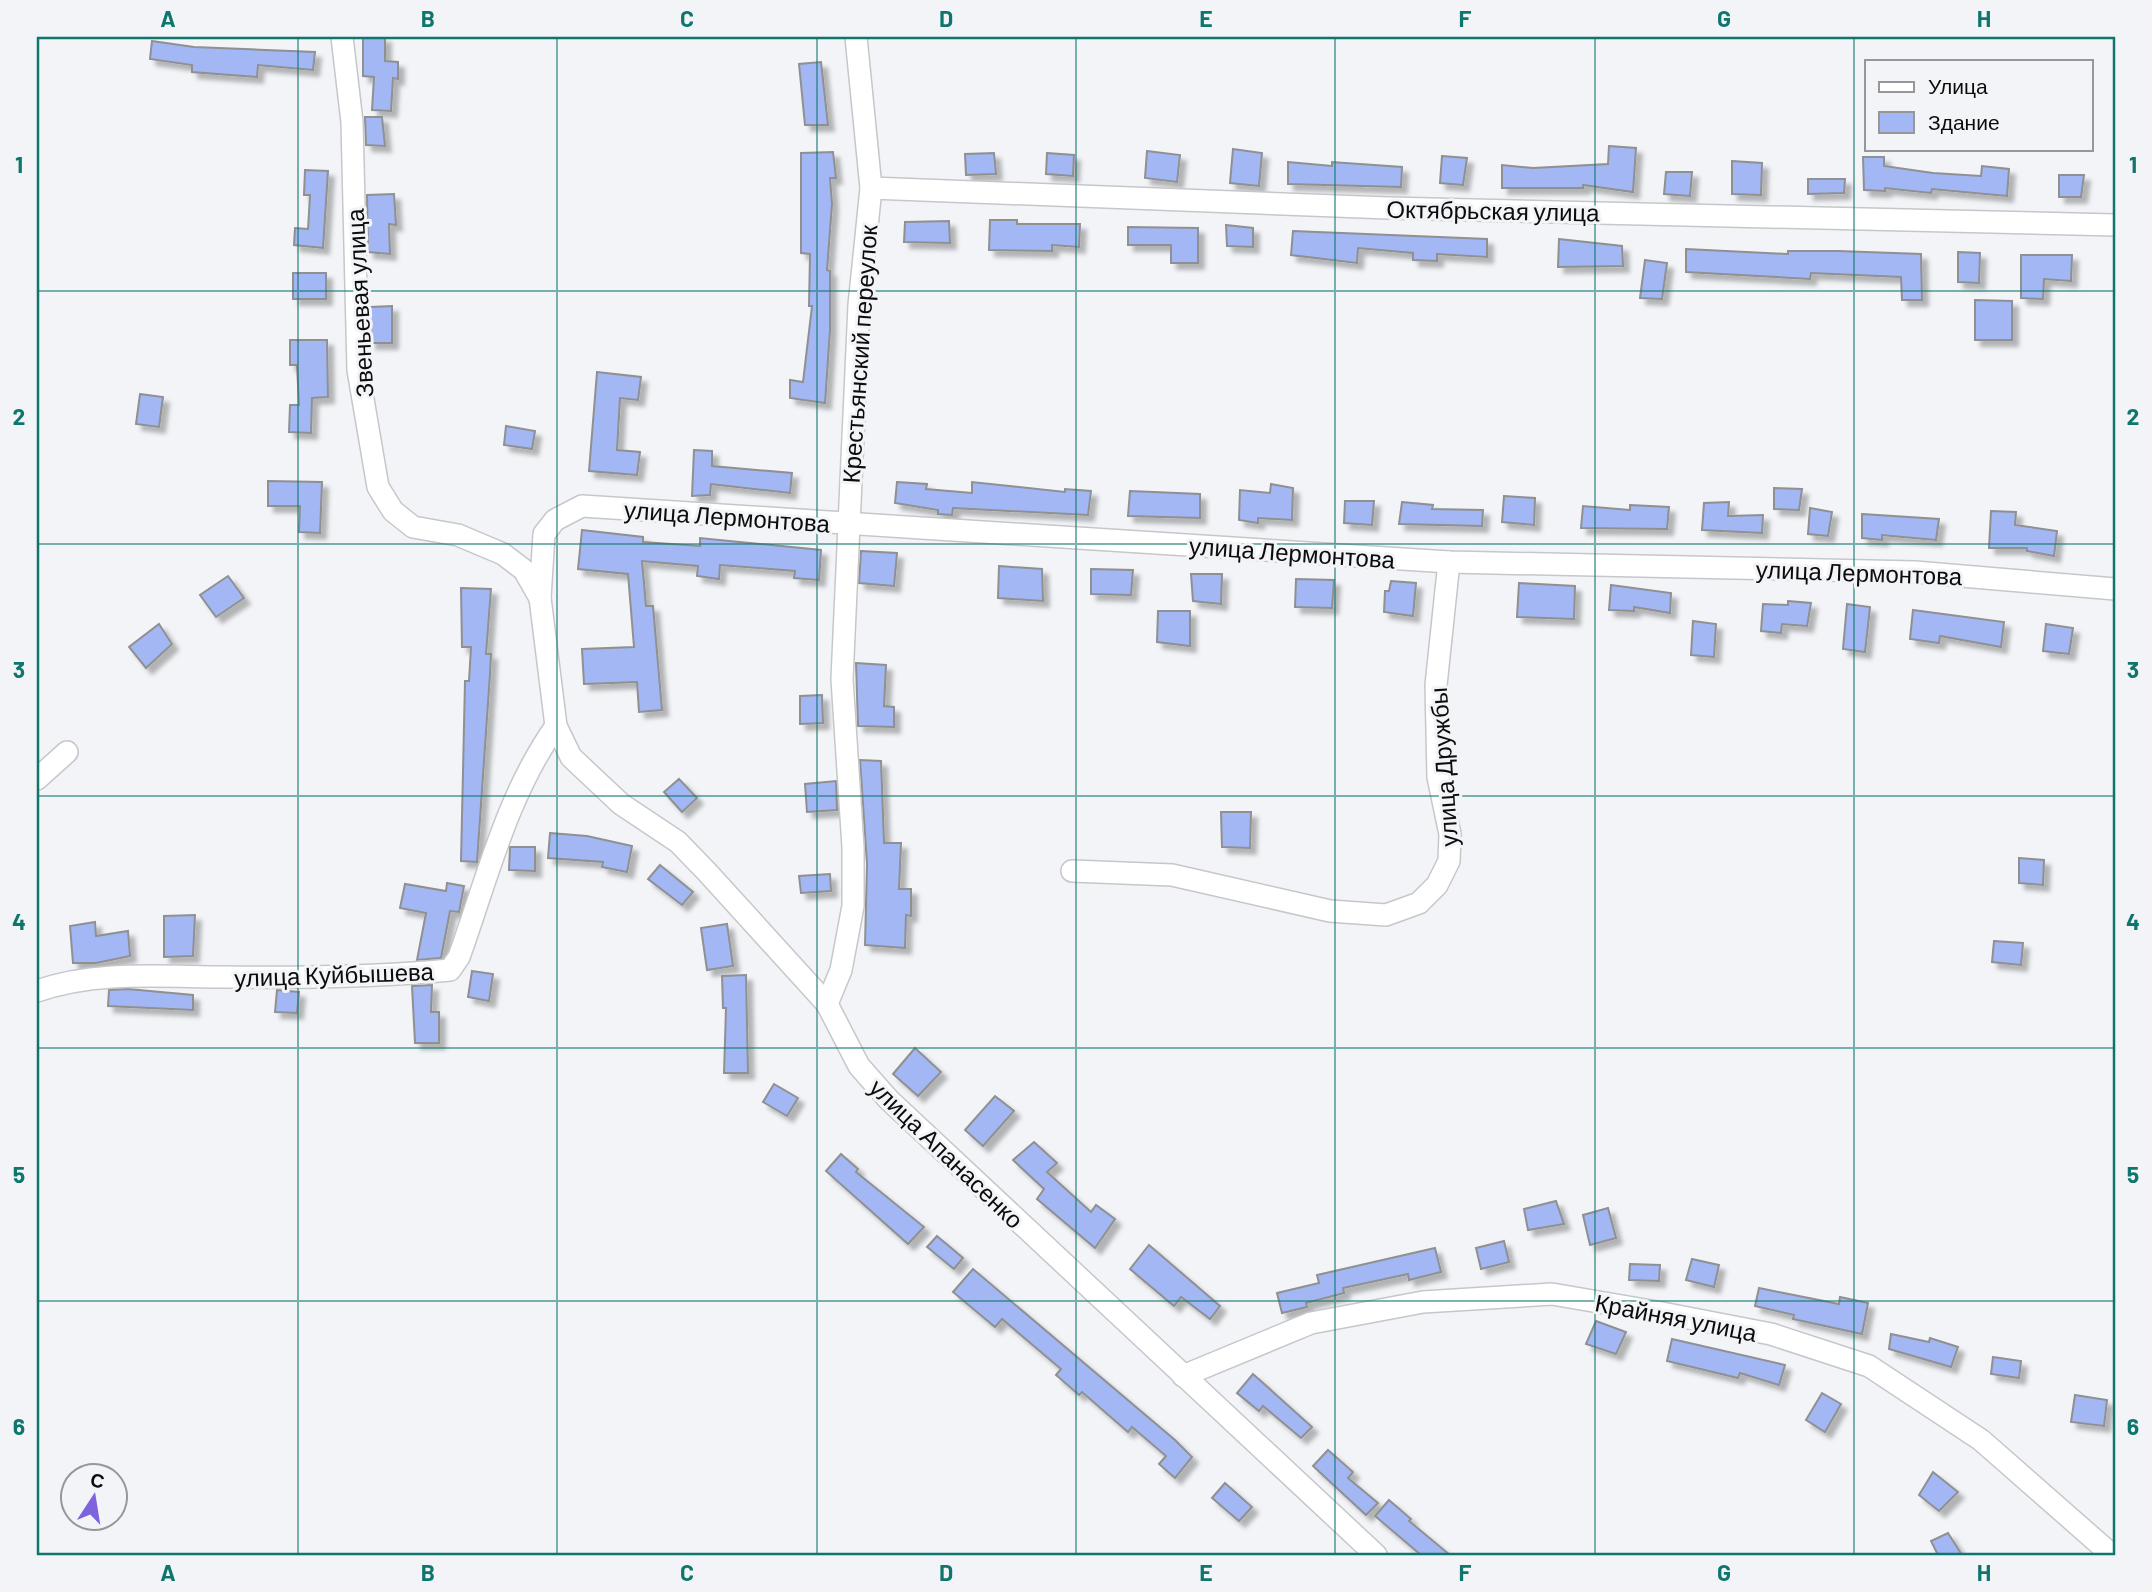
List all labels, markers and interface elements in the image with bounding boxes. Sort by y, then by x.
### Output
text: A [160,4,176,32]
text: B [421,4,435,32]
text: C [680,4,694,32]
text: D [939,4,953,32]
text: E [1199,4,1213,32]
text: F [1459,4,1472,32]
text: G [1717,4,1731,32]
text: H [1977,4,1991,32]
legend [1865,60,2092,150]
text: Улица [1928,73,1988,98]
text: Здание [1928,109,2000,134]
text: 1 [15,150,23,178]
text: 1 [2129,150,2137,178]
street label: Октябрьская улица [1386,194,1600,226]
street label: Звеньевая улица [340,207,378,398]
street label: Крестьянский переулок [836,223,883,484]
text: 2 [13,402,25,430]
text: 2 [2127,402,2139,430]
street label: улица Лермонтова [623,494,832,538]
street label: улица Лермонтова [1188,530,1397,574]
street label: улица Лермонтова [1755,554,1963,590]
text: 3 [13,655,25,683]
text: 3 [2127,655,2139,683]
street label: улица Дружбы [1423,686,1463,848]
text: 4 [12,907,26,935]
text: 4 [2126,907,2140,935]
street label: улица Куйбышева [234,956,435,992]
street label: улица Апанасенко [864,1072,1030,1234]
text: 5 [13,1160,25,1188]
text: 5 [2127,1160,2139,1188]
street label: Крайняя улица [1593,1287,1760,1347]
text: 6 [13,1412,25,1440]
text: 6 [2127,1412,2139,1440]
north arrow [60,1462,130,1532]
text: С [89,1467,107,1493]
text: A [160,1558,176,1586]
text: B [421,1558,435,1586]
text: C [680,1558,694,1586]
text: D [939,1558,953,1586]
text: E [1199,1558,1213,1586]
text: F [1459,1558,1472,1586]
text: G [1717,1558,1731,1586]
text: H [1977,1558,1991,1586]

